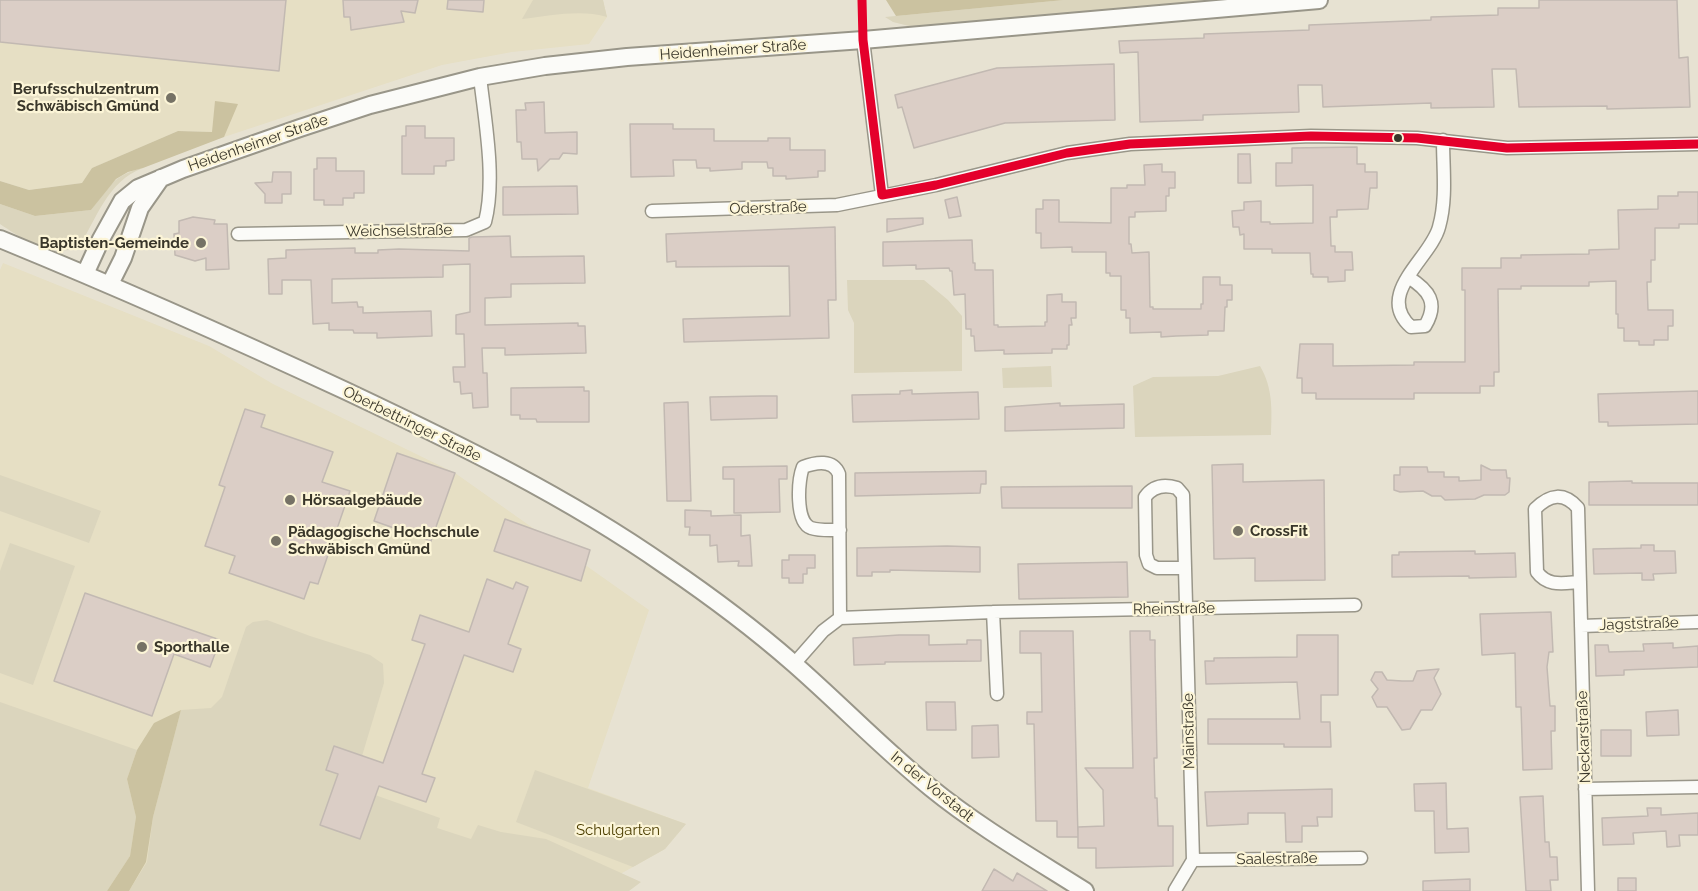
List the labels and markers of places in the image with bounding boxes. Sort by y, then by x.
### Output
place label: Berufsschulzentrum Schwäbisch Gmünd [13,80,159,115]
marker: Berufsschulzentrum Schwäbisch Gmünd [164,91,178,105]
unlabelled marker [1392,132,1404,144]
place label: Baptisten-Gemeinde [40,234,189,252]
marker: Baptisten-Gemeinde [194,236,208,250]
place label: Hörsaalgebäude [302,491,422,509]
marker: Hörsaalgebäude [283,493,297,507]
place label: CrossFit [1250,522,1308,540]
place label: Pädagogische Hochschule Schwäbisch Gmünd [288,523,479,558]
marker: CrossFit [1231,524,1245,538]
marker: Pädagogische Hochschule Schwäbisch Gmünd [269,534,283,548]
place label: Sporthalle [154,638,229,656]
marker: Sporthalle [135,640,149,654]

